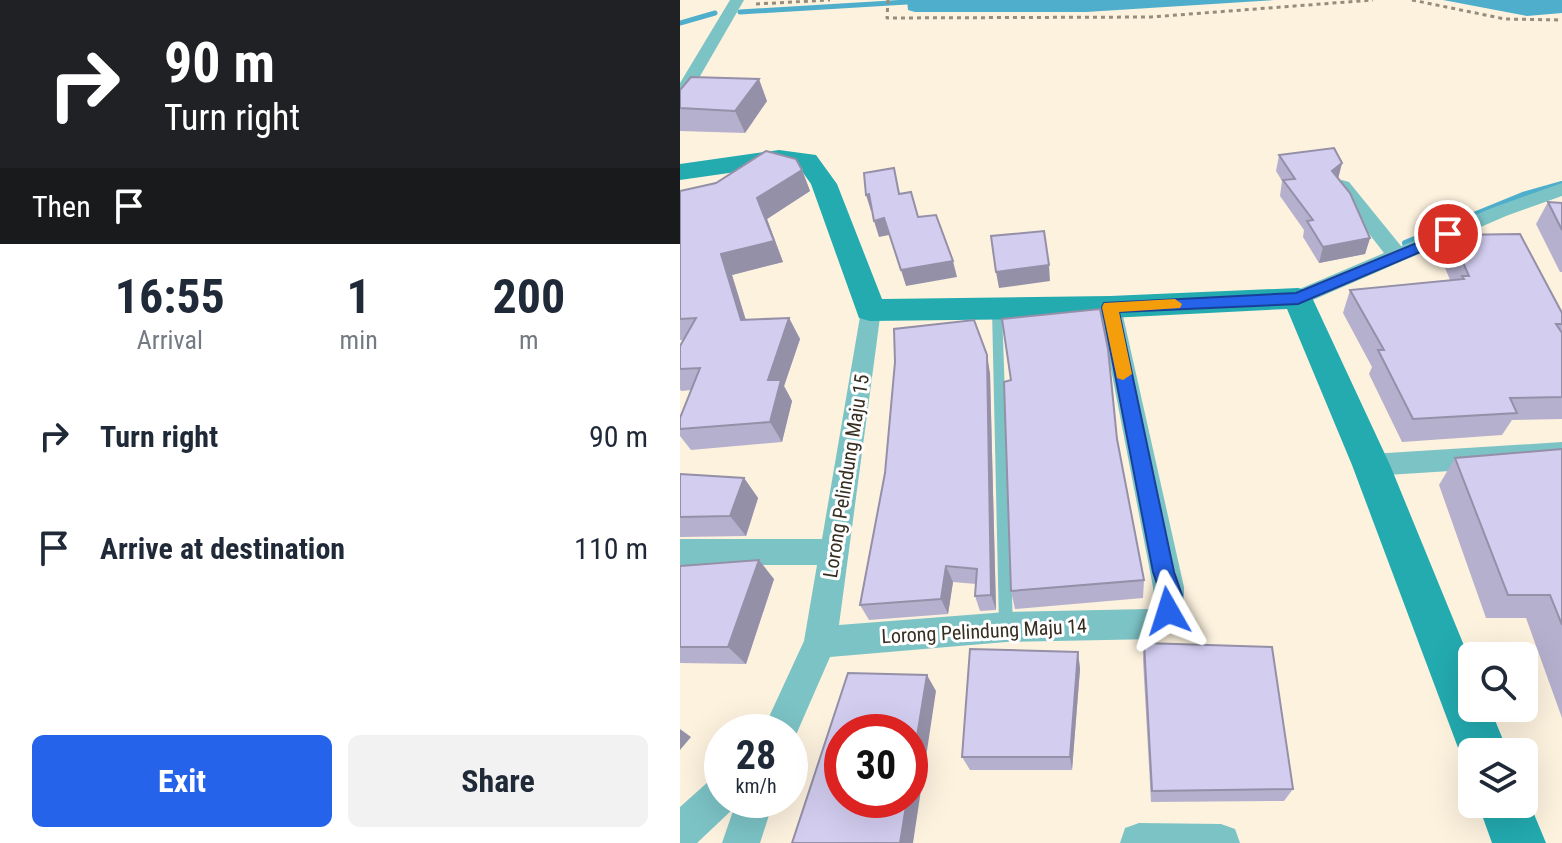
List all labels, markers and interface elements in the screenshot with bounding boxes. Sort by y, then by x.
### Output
text: 90 m [164,30,275,96]
icon: right [32,32,136,136]
text: Turn right [164,97,300,139]
icon: arrive [107,184,151,228]
text: Then [32,189,91,224]
pin [1414,200,1482,268]
icon: arrive [1426,212,1470,256]
text: 16:55 [115,268,225,325]
text: 1 [347,268,371,325]
text: 200 [492,268,565,325]
text: Arrival [137,325,203,355]
text: min [340,325,378,355]
text: m [519,325,539,355]
street label: Lorong Pelindung Maju 15 [818,372,874,579]
icon: right [32,414,76,458]
text: Turn right [100,419,218,454]
text: 90 m [589,419,648,454]
icon: arrive [32,526,76,570]
text: Arrive at destination [100,531,345,566]
text: 110 m [574,531,648,566]
position arrow [1126,569,1210,653]
street label: Lorong Pelindung Maju 14 [881,614,1087,648]
map controls [1458,642,1538,818]
button: search [1458,642,1538,722]
speed limit sign: 30 [824,714,928,818]
text: 28 [736,732,776,779]
button: Exit [32,735,332,827]
button: Share [348,735,648,827]
button: layers [1458,738,1538,818]
text: km/h [735,774,777,798]

